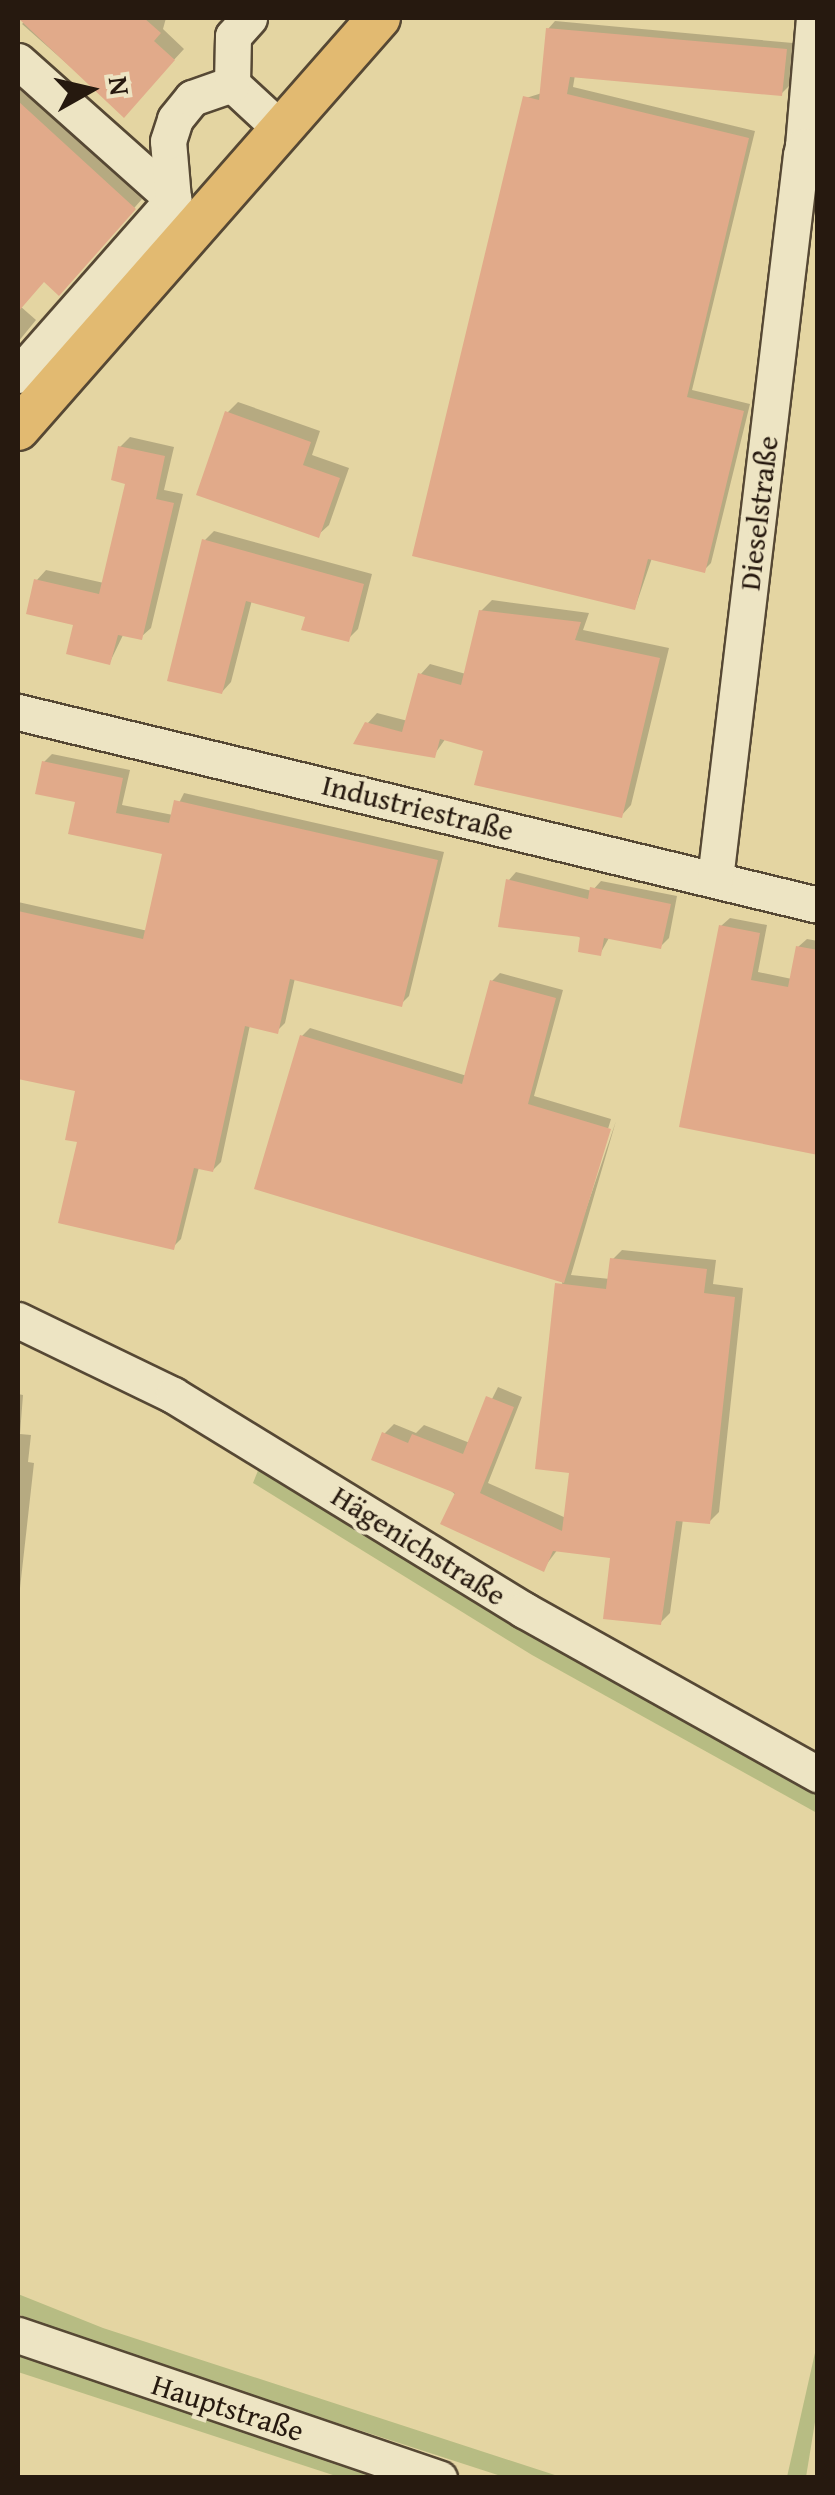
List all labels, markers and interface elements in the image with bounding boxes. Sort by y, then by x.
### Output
north arrow [40,40,140,140]
text: N [99,74,142,98]
street label: Dieselstraße [731,434,785,592]
street label: Industriestraße [319,766,517,848]
street label: Hägenichstraße [325,1477,513,1613]
street label: Hauptstraße [148,2366,308,2448]

